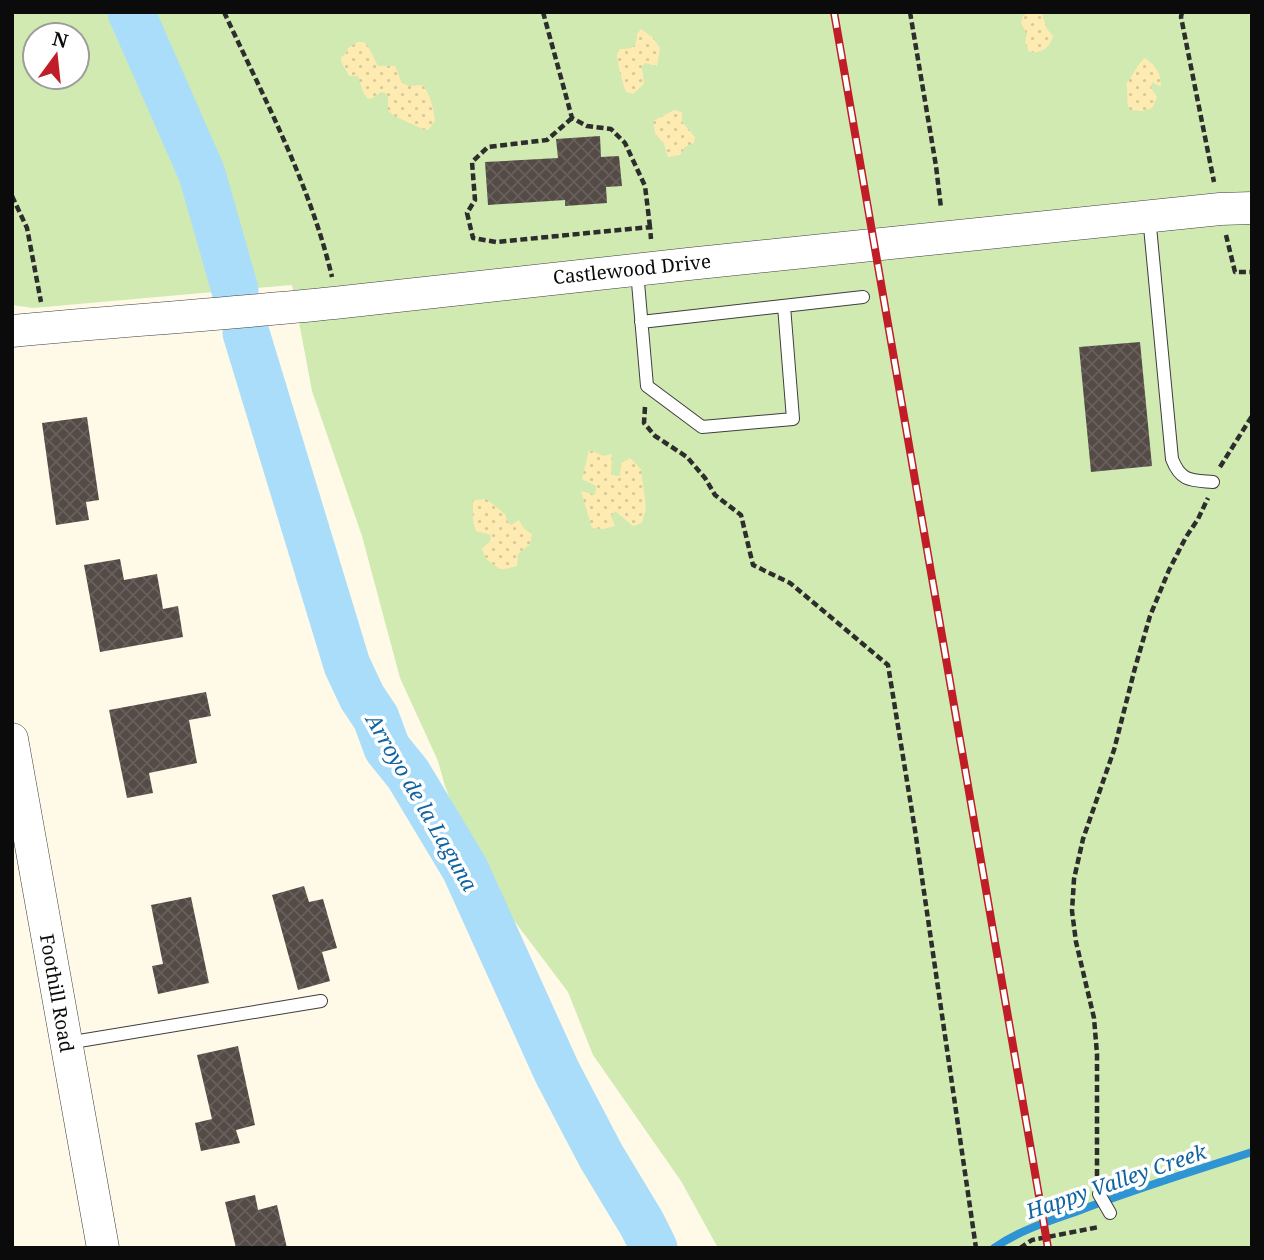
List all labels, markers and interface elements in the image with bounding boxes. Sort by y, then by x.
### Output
north arrow [21,21,91,91]
text: N [50,25,71,54]
street label: Castlewood Drive [552,248,712,290]
water label: Arroyo de la Laguna [359,706,485,897]
street label: Foothill Road [34,932,80,1055]
water label: Happy Valley Creek [1021,1137,1211,1225]

